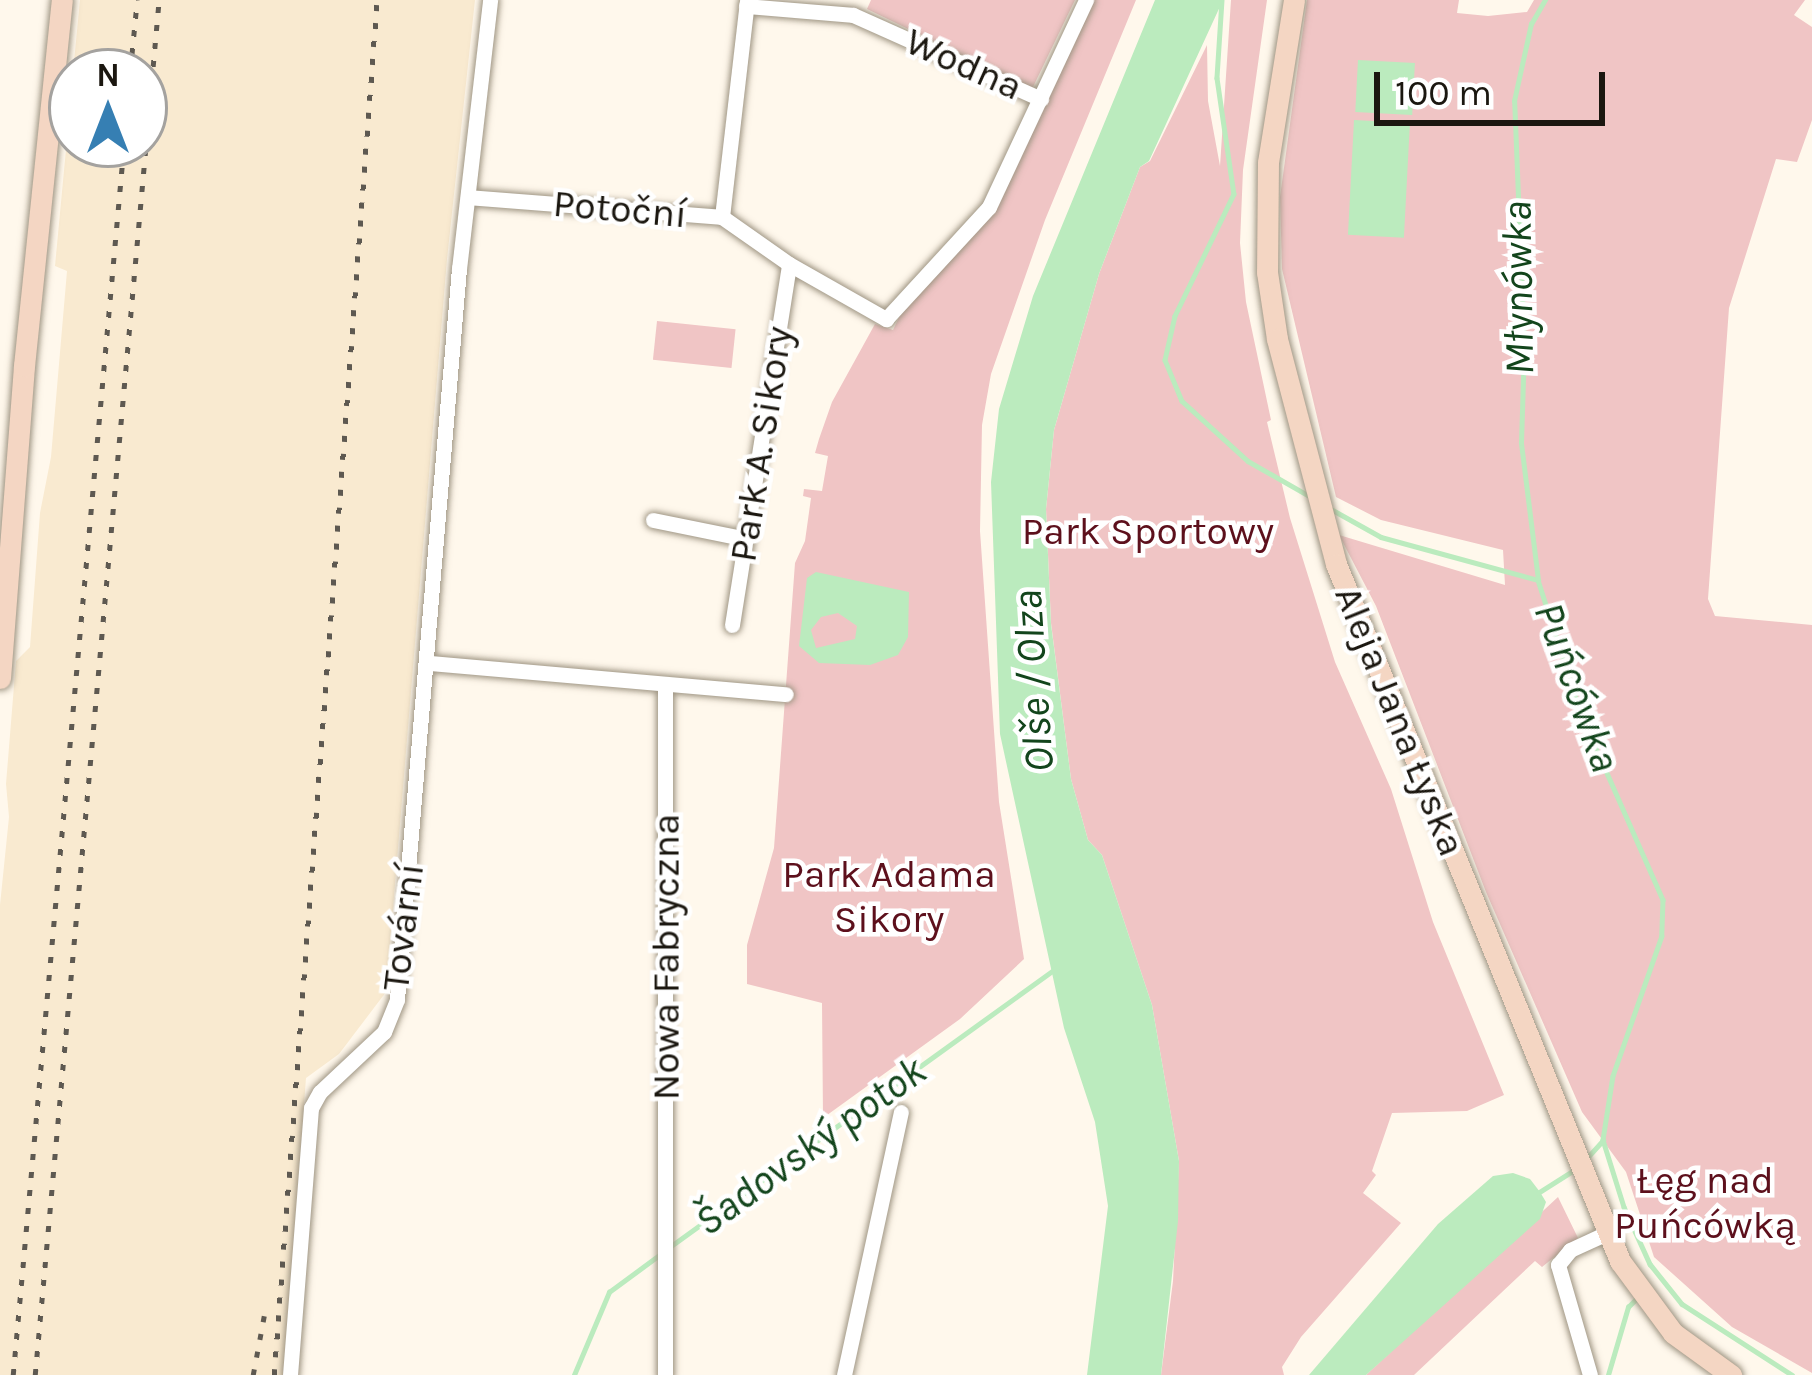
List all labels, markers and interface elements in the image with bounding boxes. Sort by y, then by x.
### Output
street label: Wodna [898,18,1030,110]
north arrow [48,48,168,168]
scale bar [1380,48,1611,122]
text: N [96,56,120,94]
text: 100 m [1395,72,1492,114]
street label: Potoční [551,180,689,238]
water label: Młynówka [1491,200,1545,376]
street label: Park A. Sikory [719,323,803,565]
park label: Park Sportowy [1022,508,1274,554]
street label: Aleja Jana Łyska [1325,579,1475,863]
water label: Olše / Olza [1001,588,1065,774]
water label: Puńcówka [1523,595,1631,779]
street label: Nowa Fabryczna [643,814,689,1100]
park label: Park Adama Sikory [782,852,996,943]
street label: Tovární [372,861,434,993]
water label: Šadovský potok [685,1045,935,1247]
park label: Łęg nad Puńcówką [1614,1158,1796,1249]

